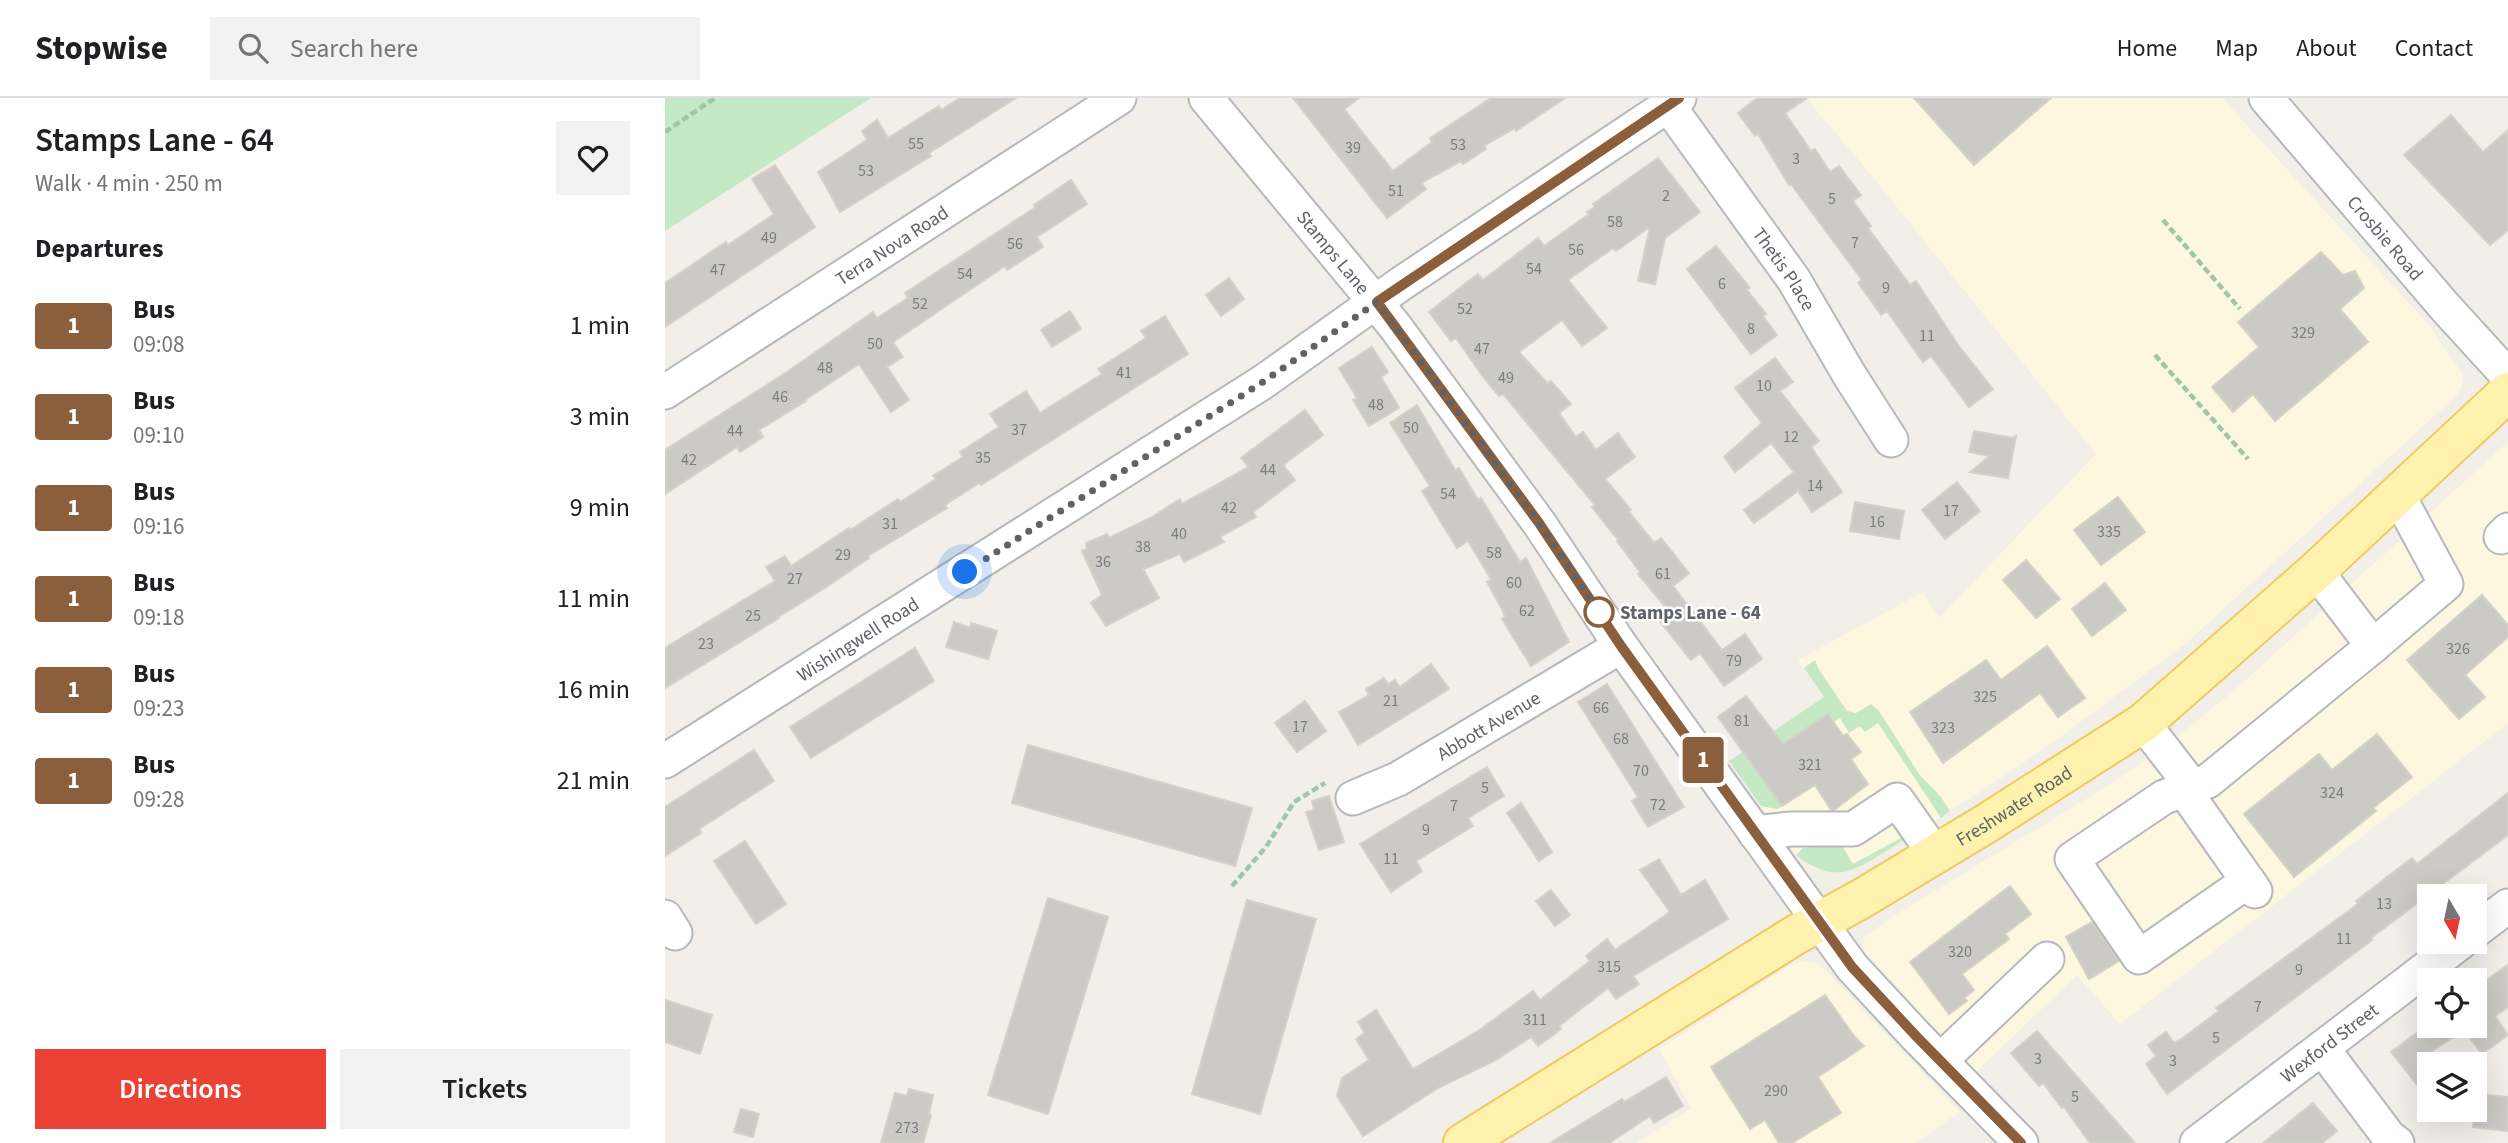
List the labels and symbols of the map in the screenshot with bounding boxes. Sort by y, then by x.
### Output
house number: 55 [908,133,924,155]
house number: 53 [1450,134,1466,156]
house number: 39 [1345,137,1361,159]
house number: 3 [1792,148,1800,170]
house number: 53 [858,160,874,182]
house number: 51 [1388,180,1404,202]
house number: 2 [1662,185,1670,207]
house number: 5 [1828,188,1836,210]
street label: Crosbie Road [2340,190,2429,287]
street label: Terra Nova Road [831,200,954,293]
street label: Stamps Lane [1289,205,1375,301]
house number: 58 [1607,211,1623,233]
street label: Thetis Place [1745,222,1821,316]
house number: 49 [761,227,777,249]
house number: 7 [1851,232,1859,254]
house number: 56 [1007,233,1023,255]
house number: 56 [1568,239,1584,261]
house number: 54 [1526,258,1542,280]
house number: 47 [710,259,726,281]
house number: 54 [957,263,973,285]
house number: 6 [1718,273,1726,295]
house number: 9 [1882,277,1890,299]
house number: 52 [912,293,928,315]
house number: 52 [1457,298,1473,320]
house number: 8 [1747,318,1755,340]
house number: 329 [2291,322,2315,344]
house number: 11 [1919,325,1935,347]
house number: 50 [867,333,883,355]
house number: 47 [1474,338,1490,360]
house number: 48 [817,357,833,379]
house number: 41 [1116,362,1132,384]
house number: 49 [1498,367,1514,389]
house number: 10 [1756,375,1772,397]
house number: 46 [772,386,788,408]
house number: 48 [1368,394,1384,416]
house number: 50 [1403,417,1419,439]
house number: 37 [1011,419,1027,441]
house number: 44 [727,420,743,442]
house number: 12 [1783,426,1799,448]
house number: 35 [975,447,991,469]
house number: 42 [681,449,697,471]
house number: 44 [1260,459,1276,481]
house number: 14 [1807,475,1823,497]
house number: 54 [1440,483,1456,505]
house number: 42 [1221,497,1237,519]
house number: 17 [1943,500,1959,522]
house number: 16 [1869,511,1885,533]
house number: 31 [882,513,898,535]
house number: 335 [2097,521,2121,543]
house number: 40 [1171,523,1187,545]
house number: 38 [1135,536,1151,558]
house number: 58 [1486,542,1502,564]
house number: 29 [835,544,851,566]
house number: 36 [1095,551,1111,573]
your location [947,554,982,589]
house number: 61 [1655,563,1671,585]
house number: 27 [787,568,803,590]
house number: 60 [1506,572,1522,594]
street label: Wishingwell Road [792,591,925,689]
marker: Stamps Lane - 64 [1584,597,1614,627]
house number: 62 [1519,600,1535,622]
place label: Stamps Lane - 64 [1620,600,1761,627]
house number: 25 [745,605,761,627]
house number: 23 [698,633,714,655]
house number: 326 [2446,638,2470,660]
house number: 79 [1726,650,1742,672]
street label: Abbott Avenue [1432,685,1546,768]
house number: 325 [1973,686,1997,708]
house number: 21 [1383,690,1399,712]
house number: 66 [1593,697,1609,719]
house number: 81 [1734,710,1750,732]
house number: 17 [1292,716,1308,738]
house number: 323 [1931,717,1955,739]
house number: 68 [1613,728,1629,750]
line badge: 1 [1680,737,1726,783]
house number: 321 [1798,754,1822,776]
house number: 70 [1633,760,1649,782]
street label: Freshwater Road [1951,760,2078,854]
house number: 5 [1481,777,1489,799]
house number: 324 [2320,782,2344,804]
house number: 72 [1650,794,1666,816]
house number: 7 [1450,795,1458,817]
house number: 9 [1422,819,1430,841]
house number: 11 [1383,848,1399,870]
north arrow [2417,884,2487,954]
house number: 13 [2376,893,2392,915]
house number: 11 [2336,928,2352,950]
house number: 320 [1948,941,1972,963]
house number: 315 [1597,956,1621,978]
house number: 9 [2295,959,2303,981]
house number: 7 [2254,996,2262,1018]
street label: Wexford Street [2275,997,2385,1090]
house number: 311 [1523,1009,1547,1031]
house number: 5 [2212,1027,2220,1049]
house number: 3 [2034,1048,2042,1070]
house number: 3 [2169,1050,2177,1072]
house number: 290 [1764,1080,1788,1102]
house number: 5 [2071,1086,2079,1108]
house number: 273 [895,1117,919,1139]

